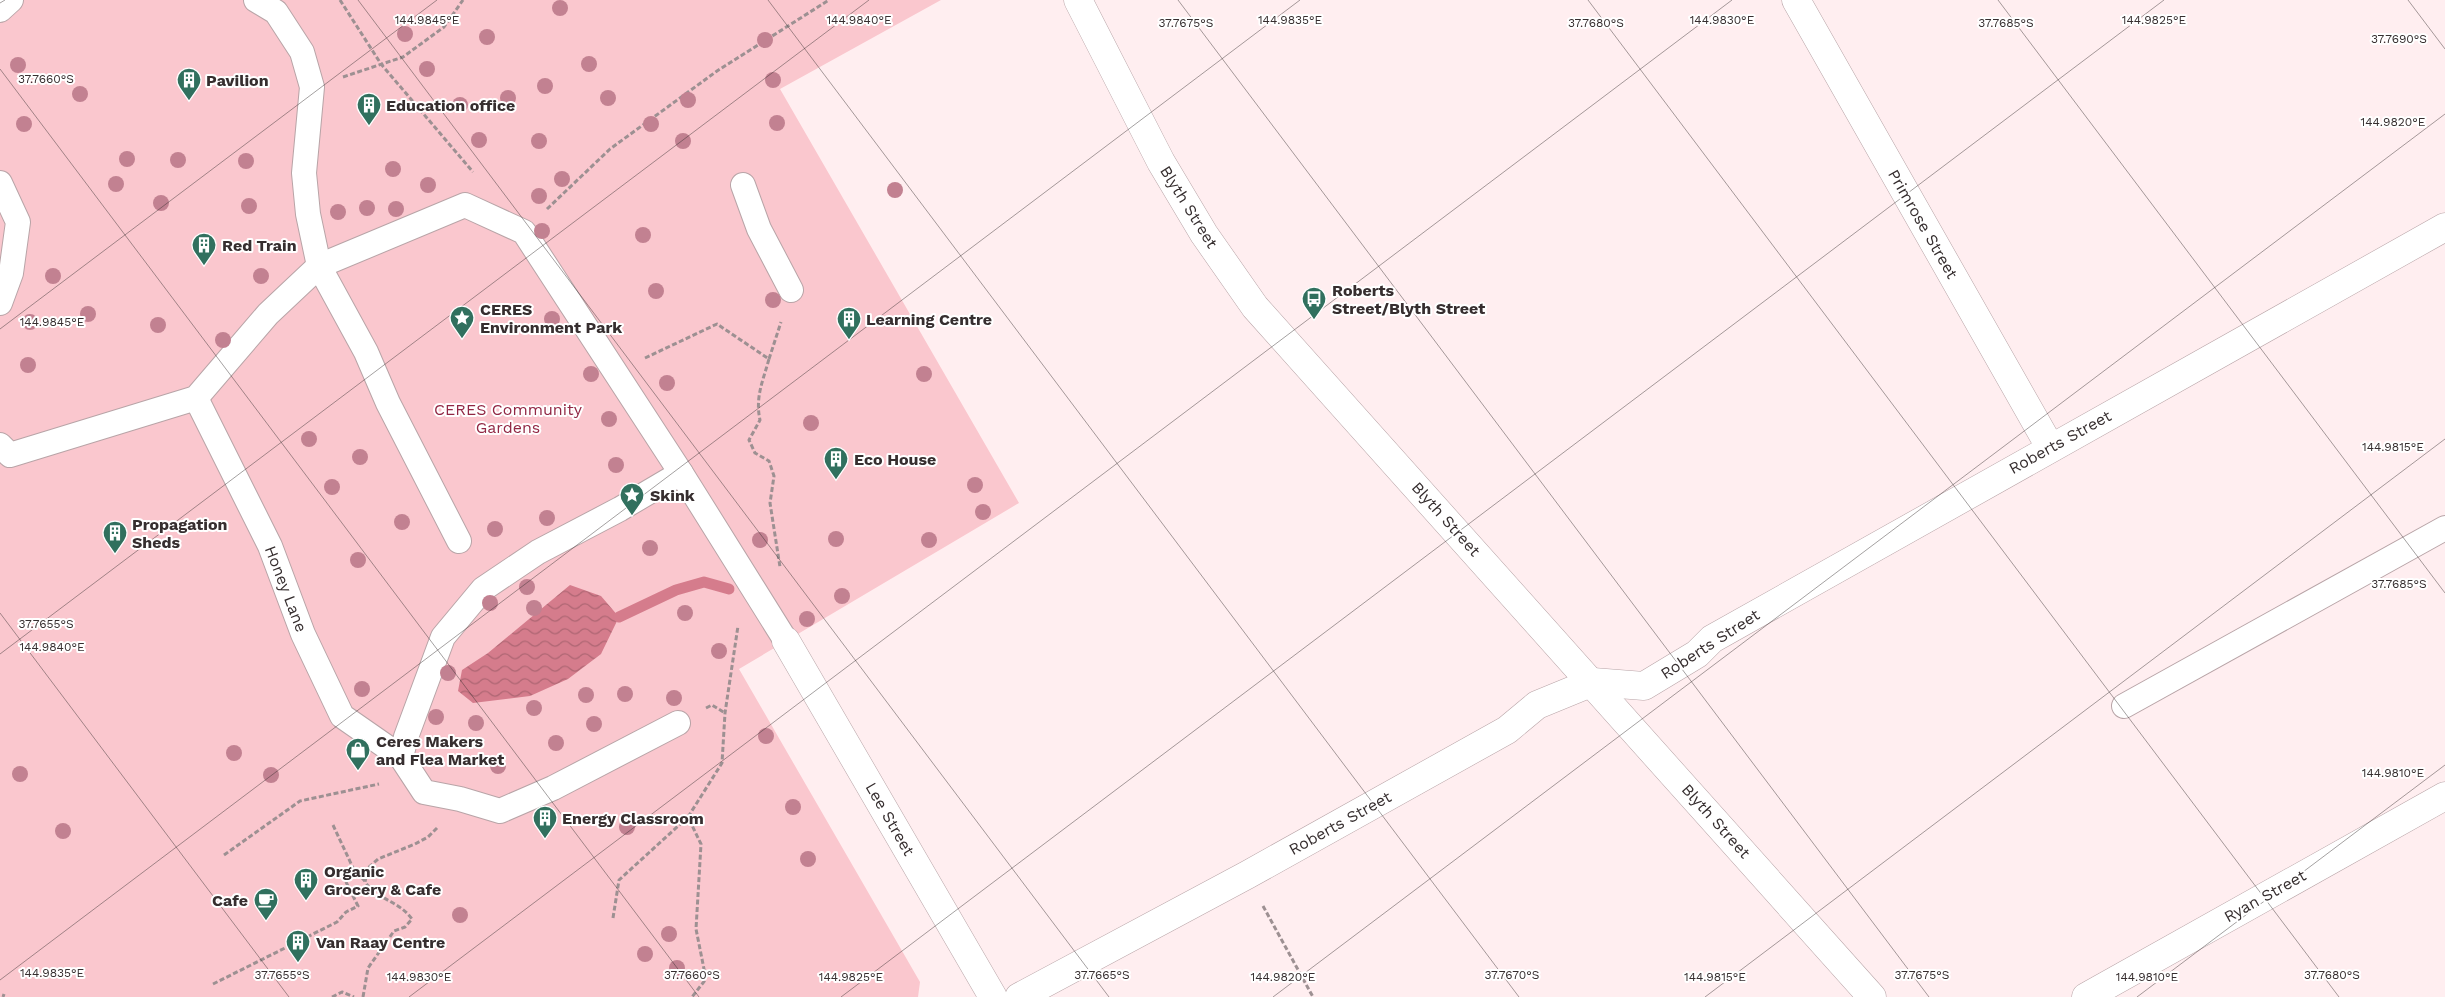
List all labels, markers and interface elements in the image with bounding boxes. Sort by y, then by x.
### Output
text: 144.9845°E [395,13,460,27]
text: 144.9840°E [826,13,892,27]
text: 144.9835°E [1258,13,1322,27]
text: 144.9830°E [1690,13,1755,27]
text: 144.9825°E [2122,13,2187,27]
text: 37.7675°S [1159,16,1213,30]
text: 37.7680°S [1568,16,1624,30]
text: 37.7685°S [1978,16,2034,30]
text: 37.7690°S [2371,32,2427,46]
building icon: Pavilion [176,67,202,101]
place label: Pavilion [206,71,269,90]
text: 37.7660°S [18,72,74,86]
building icon: Education office [356,92,382,126]
place label: Education office [386,96,515,115]
text: 144.9820°E [2361,115,2426,129]
street label: Blyth Street [1156,162,1222,252]
street label: Primrose Street [1884,166,1962,282]
building icon: Red Train [191,232,217,266]
place label: Red Train [222,236,297,255]
place label: Roberts Street/Blyth Street [1332,281,1485,318]
bus stop icon: Roberts Street/Blyth Street [1301,286,1327,320]
place label: CERES Environment Park [480,300,622,337]
place icon: CERES Environment Park [449,305,475,339]
building icon: Learning Centre [836,306,862,340]
place label: Learning Centre [866,310,992,329]
text: 144.9845°E [20,315,85,329]
park label: CERES Community Gardens [434,400,583,437]
street label: Roberts Street [2006,406,2115,478]
text: 144.9815°E [2362,440,2424,454]
building icon: Eco House [823,446,849,480]
place label: Eco House [854,450,936,469]
street label: Blyth Street [1408,478,1485,560]
place icon: Skink [619,482,645,516]
place label: Skink [650,486,695,505]
place label: Propagation Sheds [132,515,227,552]
building icon: Propagation Sheds [102,520,128,554]
street label: Honey Lane [261,543,311,635]
text: 37.7685°S [2371,577,2427,591]
street label: Roberts Street [1657,605,1763,683]
text: 37.7655°S [18,617,74,631]
text: 144.9840°E [19,640,85,654]
place label: Ceres Makers and Flea Market [376,732,504,769]
shop icon: Ceres Makers and Flea Market [345,737,371,771]
text: 144.9810°E [2362,766,2425,780]
street label: Lee Street [861,779,919,859]
street label: Blyth Street [1678,780,1755,862]
street label: Roberts Street [1286,787,1395,859]
building icon: Energy Classroom [532,805,558,839]
place label: Energy Classroom [562,809,704,828]
place label: Organic Grocery & Cafe [324,862,441,899]
street label: Ryan Street [2221,866,2310,926]
building icon: Organic Grocery & Cafe [293,867,319,901]
cafe icon: Cafe [253,887,279,921]
place label: Cafe [212,891,248,910]
building icon: Van Raay Centre [285,929,311,963]
place label: Van Raay Centre [316,933,445,952]
text: 144.9835°E [20,966,84,980]
text: 37.7655°S [254,968,310,982]
text: 37.7660°S [664,968,720,982]
text: 37.7665°S [1074,968,1130,982]
text: 37.7670°S [1484,968,1540,982]
text: 37.7675°S [1895,968,1949,982]
text: 37.7680°S [2304,968,2360,982]
text: 144.9830°E [387,970,452,984]
text: 144.9825°E [819,970,884,984]
text: 144.9820°E [1251,970,1316,984]
text: 144.9815°E [1684,970,1746,984]
text: 144.9810°E [2116,970,2179,984]

